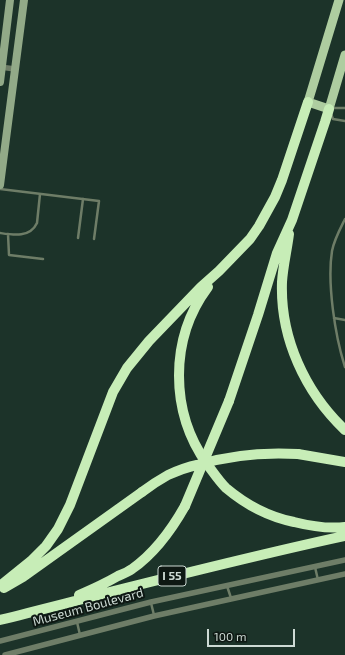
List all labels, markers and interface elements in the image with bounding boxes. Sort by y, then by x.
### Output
road number: I 55 [158,566,186,586]
street label: Museum Boulevard [31,585,145,629]
scale bar [209,621,297,647]
text: 100 m [214,629,246,643]

